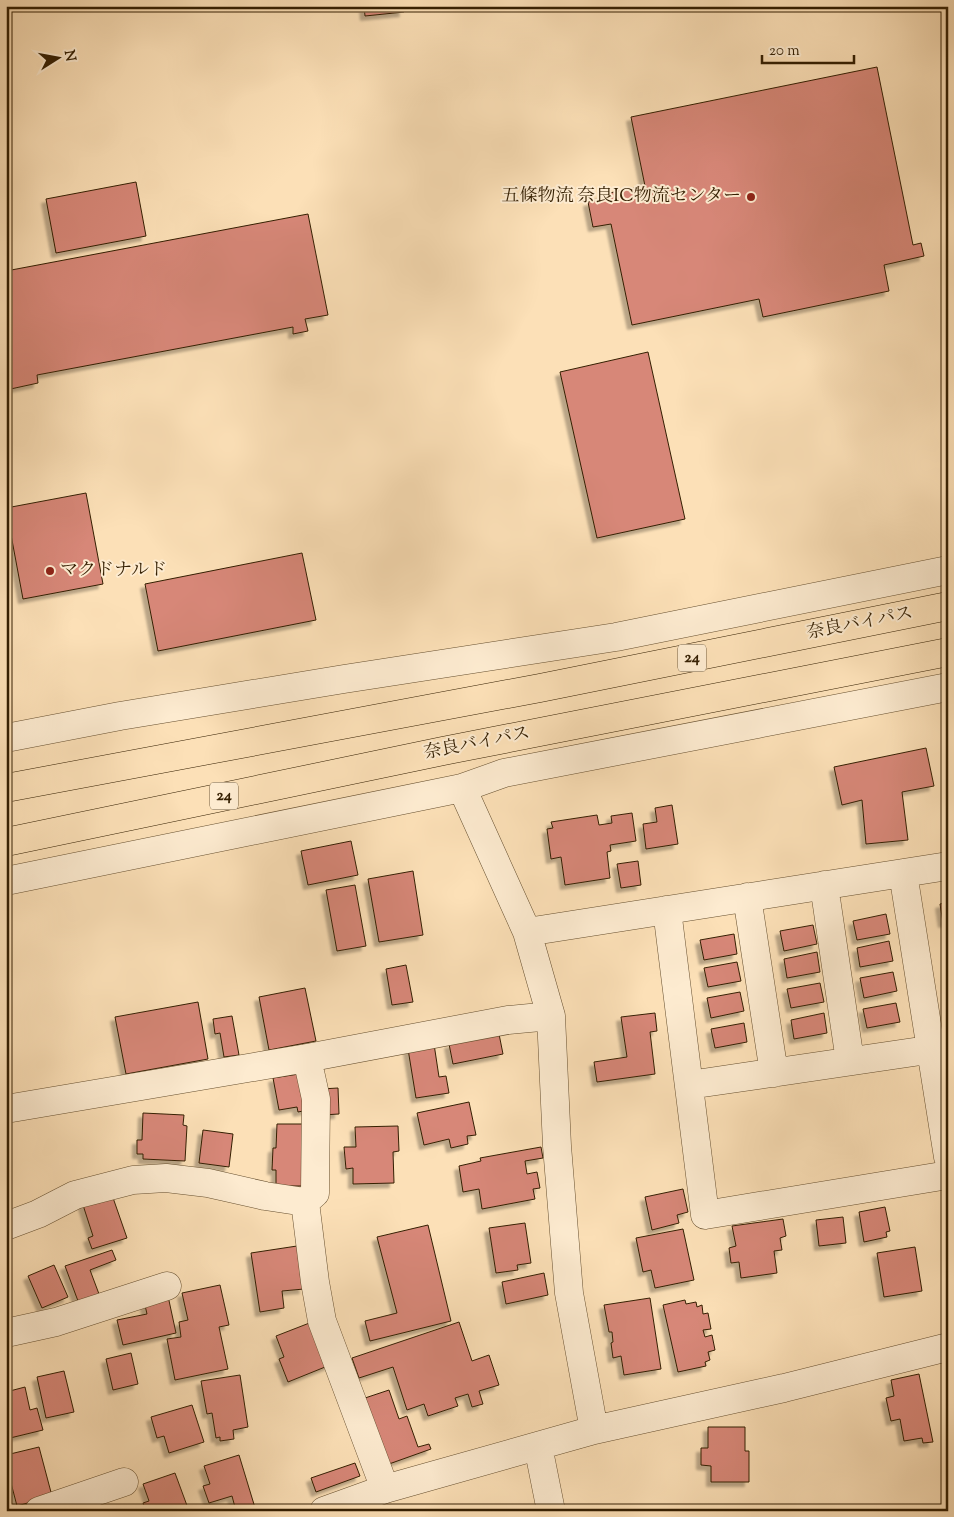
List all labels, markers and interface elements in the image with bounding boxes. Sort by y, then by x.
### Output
north arrow [32,32,82,82]
scale bar [762,32,854,64]
text: 20 m [769,41,800,62]
text: N [58,49,80,63]
place label: 五條物流 奈良IC物流センター [501,184,741,210]
marker: 五條物流 奈良IC物流センター [745,191,757,203]
place label: マクドナルド [60,558,167,584]
marker: マクドナルド [44,565,56,577]
street label: 奈良バイパス [805,601,915,647]
road number: 24 [678,644,706,671]
street label: 奈良バイパス [422,721,532,767]
road number: 24 [210,782,238,809]

